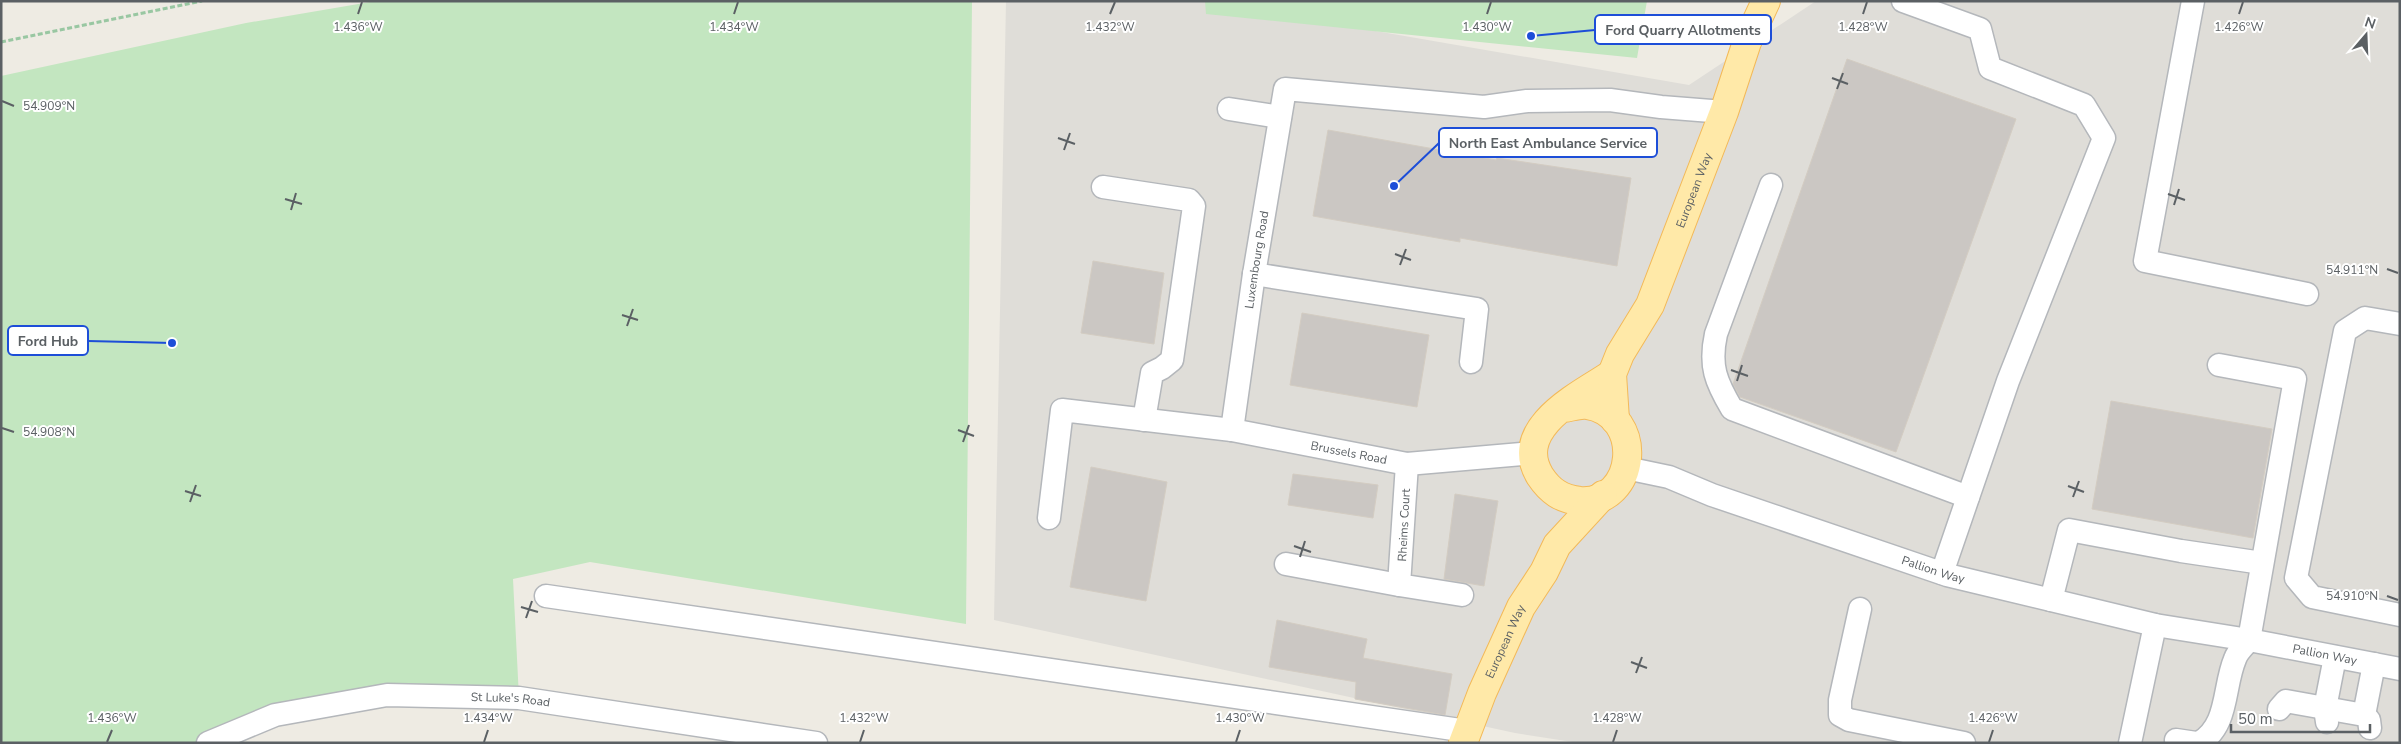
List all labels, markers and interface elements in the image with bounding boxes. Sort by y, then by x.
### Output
north arrow [2341,10,2391,60]
text: N [2362,12,2378,34]
callout: Ford Quarry Allotments [1595,15,1771,44]
text: 1.436°W [333,19,383,35]
text: 1.434°W [709,19,759,35]
text: 1.432°W [1085,19,1135,35]
text: 1.430°W [1462,19,1512,35]
text: 1.428°W [1838,19,1888,35]
text: 1.426°W [2214,19,2264,35]
text: Ford Quarry Allotments [1605,21,1761,40]
text: 54.909°N [23,98,75,114]
callout: North East Ambulance Service [1439,128,1657,157]
text: North East Ambulance Service [1449,134,1648,153]
street label: European Way [1672,150,1716,230]
street label: Luxembourg Road [1241,210,1272,310]
text: 54.911°N [2326,262,2378,278]
callout: Ford Hub [8,326,88,355]
text: Ford Hub [18,332,78,351]
text: 54.908°N [23,424,75,440]
street label: Brussels Road [1309,437,1388,468]
street label: Rheims Court [1394,487,1414,562]
street label: Pallion Way [1900,552,1967,587]
text: 54.910°N [2326,588,2378,604]
street label: European Way [1482,601,1529,681]
street label: Pallion Way [2291,641,2359,669]
street label: St Luke's Road [471,689,551,711]
scale bar [2231,702,2370,734]
text: 50 m [2238,709,2273,729]
text: 1.436°W [87,710,137,726]
text: 1.434°W [463,710,513,726]
text: 1.432°W [839,710,889,726]
text: 1.430°W [1215,710,1265,726]
text: 1.428°W [1592,710,1642,726]
text: 1.426°W [1968,710,2018,726]

